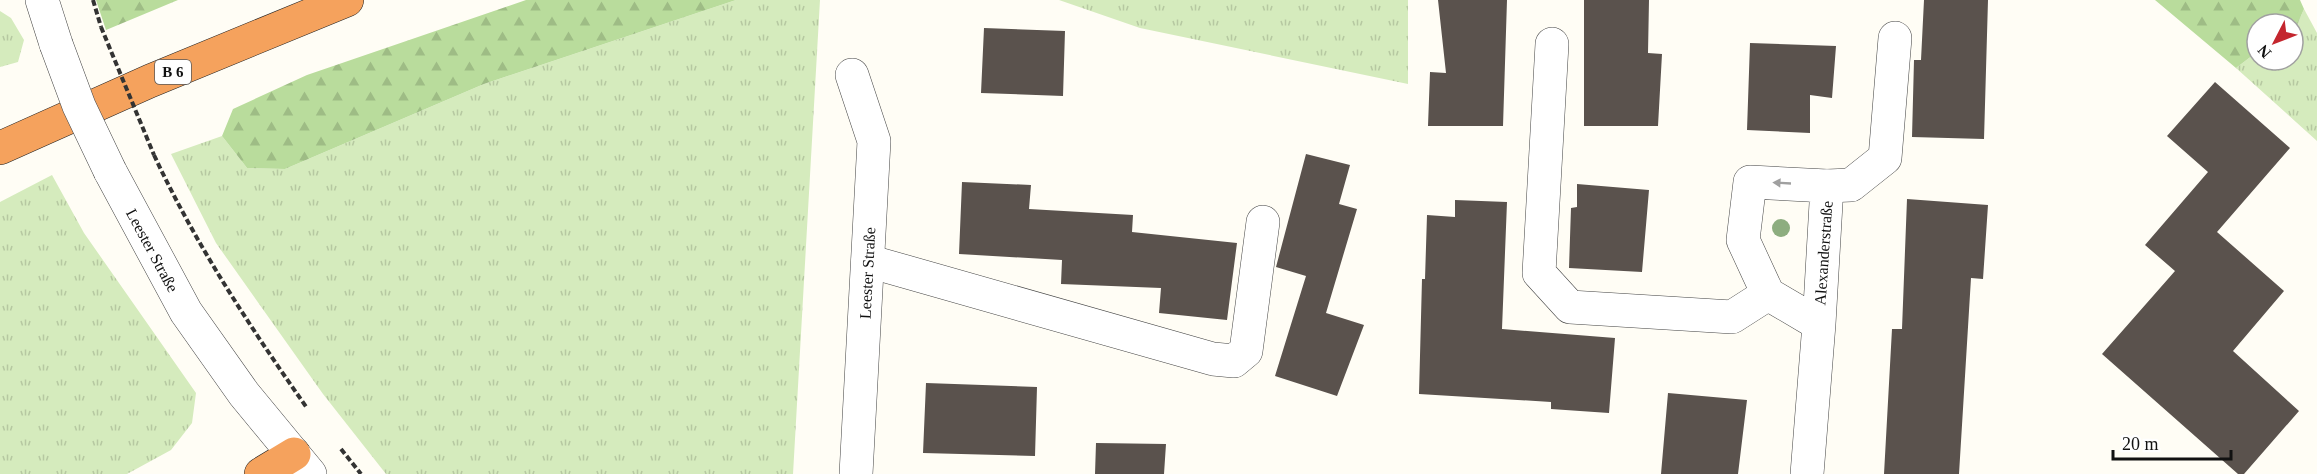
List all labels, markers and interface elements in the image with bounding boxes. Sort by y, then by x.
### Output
north arrow [2245,12,2305,72]
text: N [2254,41,2274,62]
road number: B 6 [155,60,191,84]
one-way arrow [1772,179,1791,188]
street label: Alexanderstraße [1811,200,1836,306]
street label: Leester Straße [123,206,182,295]
street label: Leester Straße [857,227,878,319]
scale bar [2113,423,2232,461]
text: 20 m [2122,434,2159,454]

